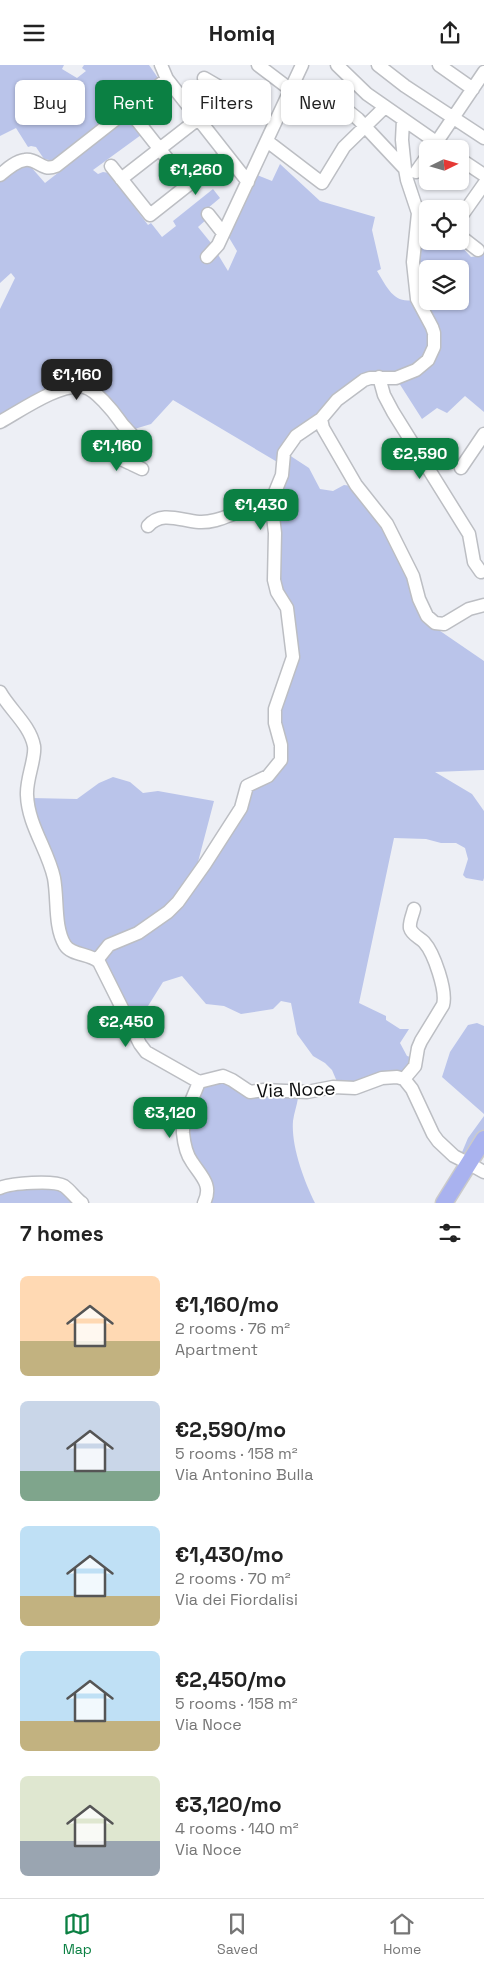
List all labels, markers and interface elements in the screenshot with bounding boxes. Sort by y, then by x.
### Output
icon: menu [20,19,48,47]
text: Homiq [209,19,275,47]
icon: share [436,19,464,47]
chip: Buy [15,80,85,125]
chip: Rent [95,80,172,125]
chip: Filters [182,80,271,125]
chip: New [281,80,354,125]
north arrow [419,140,469,190]
map controls [419,140,469,310]
pin: €1,260 [155,153,237,196]
text: €1,260 [170,159,222,180]
button: locate [419,200,469,250]
button: layers [419,260,469,310]
pin: €1,160 [36,359,118,401]
text: €1,160 [52,364,102,385]
pin: €1,160 [76,429,158,472]
text: €1,160 [92,435,142,456]
pin: €2,590 [379,437,461,480]
text: €2,590 [393,443,447,464]
pin: €1,430 [220,489,302,531]
text: €1,430 [234,494,288,515]
pin: €2,450 [85,1005,167,1048]
text: €2,450 [98,1011,154,1032]
street label: Via Noce [256,1076,336,1103]
pin: €3,120 [129,1097,211,1139]
text: €3,120 [144,1102,196,1123]
icon: filters [436,1219,464,1247]
text: 7 homes [20,1220,104,1247]
text: €1,160/mo [175,1291,279,1318]
icon: home [60,1296,120,1356]
text: 2 rooms · 76 m² [175,1318,290,1339]
text: Apartment [175,1339,258,1360]
text: €2,590/mo [175,1416,286,1443]
icon: home [60,1421,120,1481]
text: 5 rooms · 158 m² [175,1443,298,1464]
text: Via Antonino Bulla [175,1464,314,1485]
text: €1,430/mo [175,1541,284,1568]
icon: home [60,1546,120,1606]
text: 2 rooms · 70 m² [175,1568,291,1589]
text: Via dei Fiordalisi [175,1589,298,1610]
text: €2,450/mo [175,1666,286,1693]
icon: home [60,1671,120,1731]
text: 5 rooms · 158 m² [175,1693,298,1714]
text: Via Noce [175,1714,242,1735]
text: €3,120/mo [175,1791,282,1818]
icon: home [60,1796,120,1856]
text: 4 rooms · 140 m² [175,1818,299,1839]
text: Via Noce [175,1839,242,1860]
tab: Map [63,1910,92,1958]
tab: Saved [217,1910,258,1958]
tab: Home [383,1910,421,1958]

